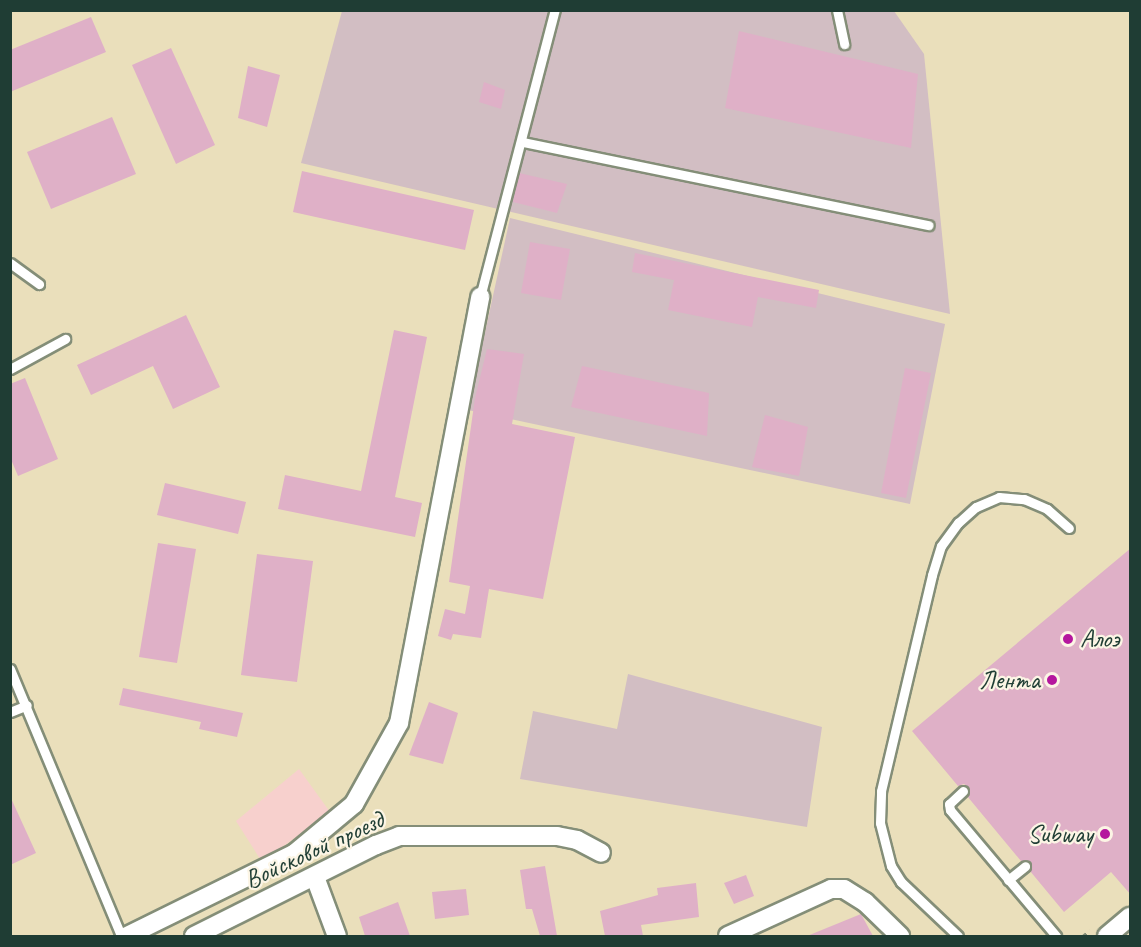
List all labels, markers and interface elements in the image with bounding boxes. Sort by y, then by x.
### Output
place label: Алоэ [1080,623,1119,655]
marker: Алоэ [1061,632,1075,646]
place label: Лента [979,664,1040,696]
marker: Лента [1045,673,1059,687]
street label: Войсковой проезд [240,804,388,896]
place label: Subway [1027,818,1093,850]
marker: Subway [1098,827,1112,841]

